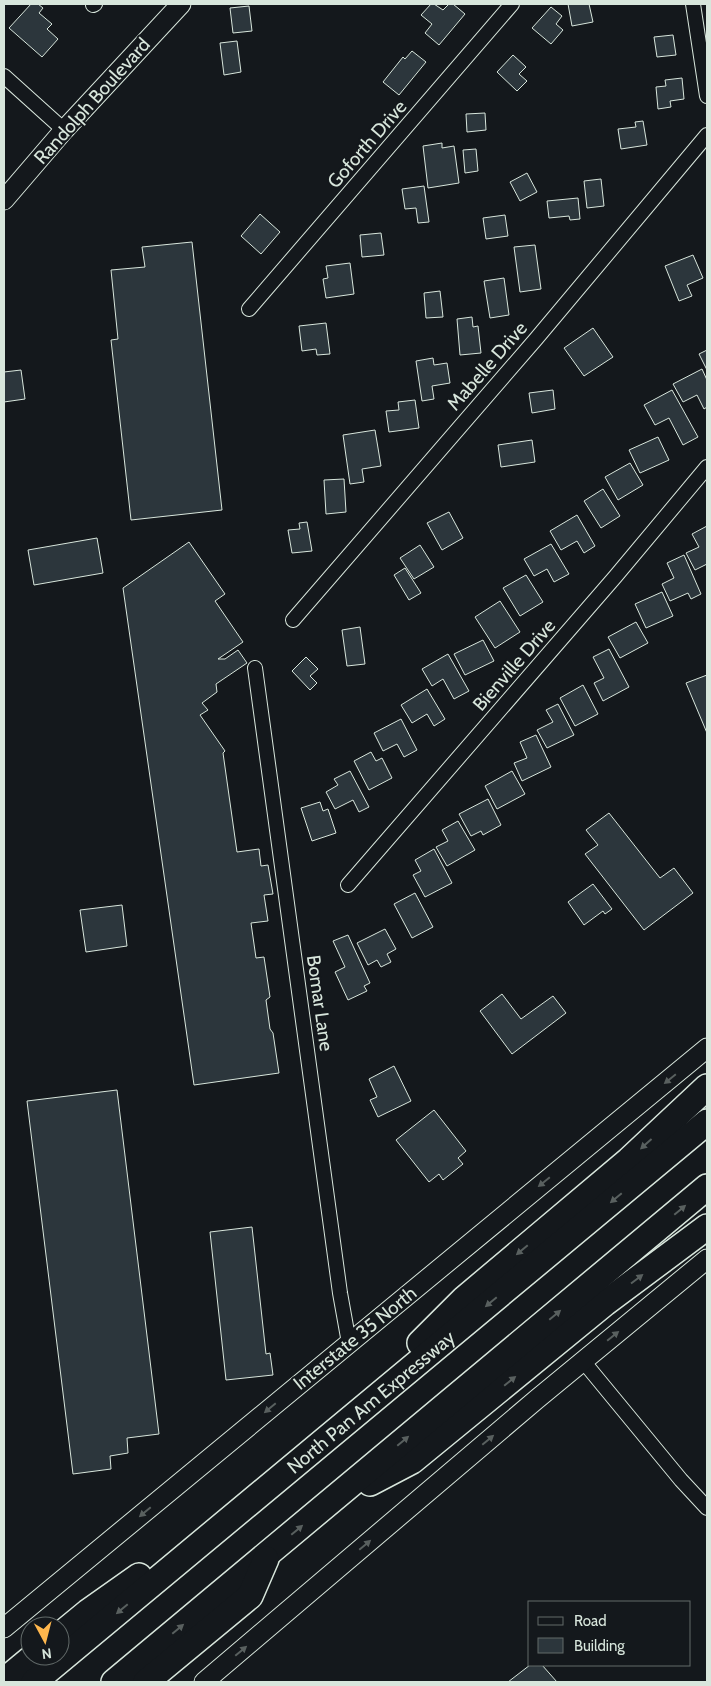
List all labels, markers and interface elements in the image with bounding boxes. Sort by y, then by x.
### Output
street label: Randolph Boulevard [29,33,155,169]
street label: Goforth Drive [323,95,412,193]
street label: Mabelle Drive [442,317,532,415]
street label: Bienville Drive [468,614,560,716]
street label: Bomar Lane [302,953,338,1053]
one-way arrow [663,1074,676,1085]
one-way arrow [640,1138,652,1150]
one-way arrow [538,1177,551,1188]
one-way arrow [610,1192,623,1203]
one-way arrow [673,1205,686,1216]
one-way arrow [516,1244,529,1255]
one-way arrow [630,1274,643,1285]
street label: Interstate 35 North [289,1281,421,1395]
one-way arrow [486,1296,498,1308]
one-way arrow [548,1309,561,1320]
street label: North Pan Am Expressway [282,1325,460,1478]
one-way arrow [607,1331,620,1342]
one-way arrow [503,1375,516,1386]
one-way arrow [264,1403,277,1414]
one-way arrow [482,1435,495,1446]
one-way arrow [397,1436,410,1447]
one-way arrow [139,1506,152,1517]
one-way arrow [290,1524,303,1535]
one-way arrow [358,1540,371,1551]
legend [528,1601,691,1666]
one-way arrow [115,1604,128,1615]
text: Road [574,1612,607,1630]
north arrow [20,1616,70,1666]
one-way arrow [172,1623,185,1634]
text: Building [574,1637,625,1655]
text: N [41,1644,53,1663]
one-way arrow [234,1645,247,1656]

